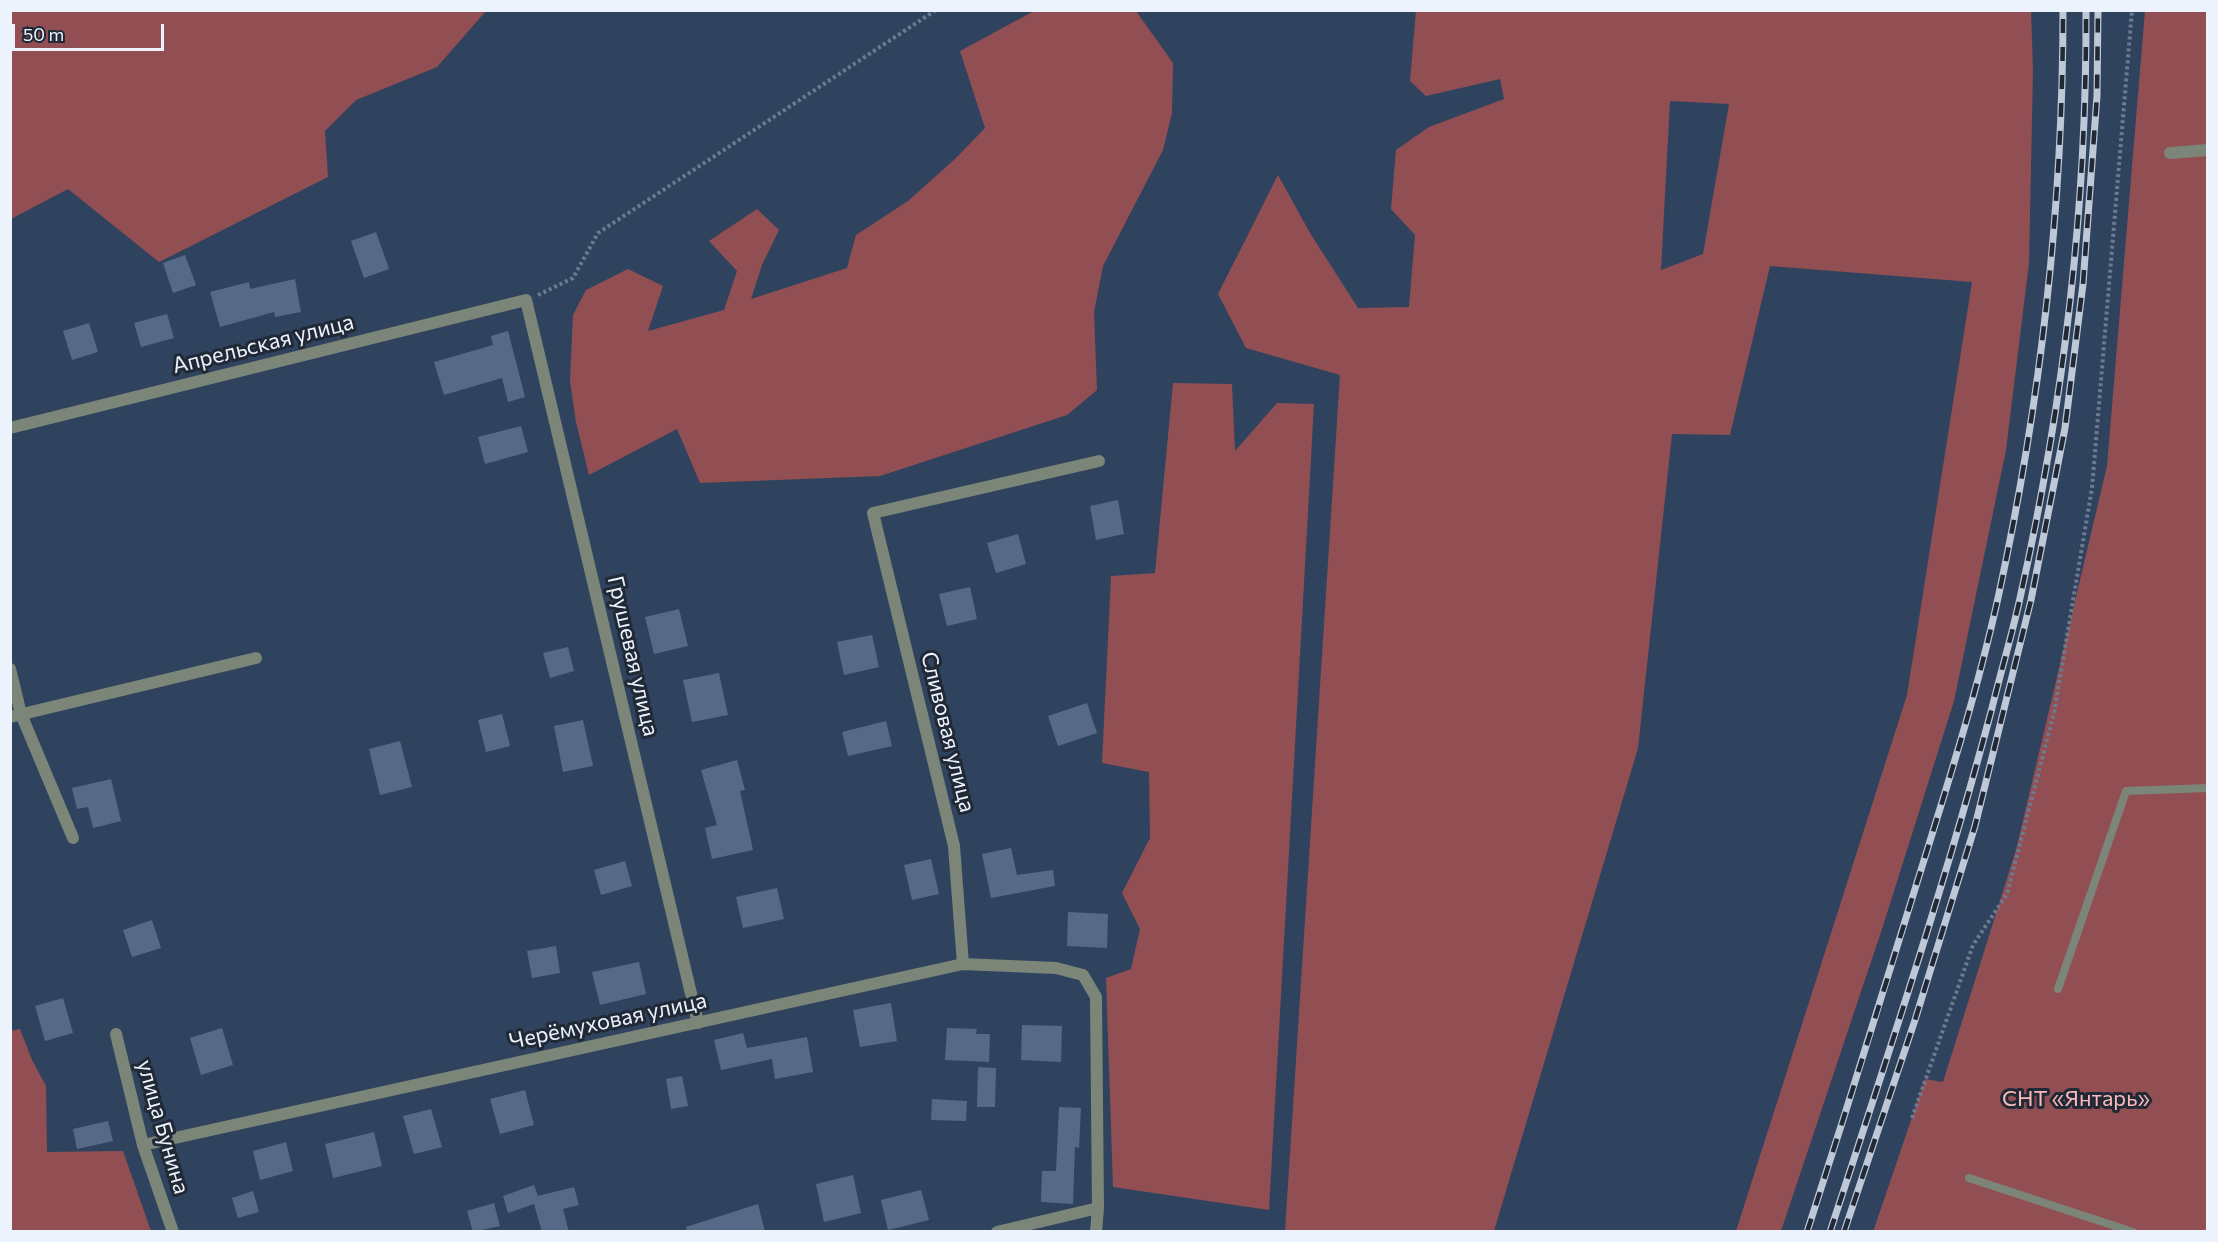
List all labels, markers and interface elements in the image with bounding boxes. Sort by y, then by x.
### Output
scale bar [15,12,166,50]
text: 50 m [23,23,64,45]
street label: Апрельская улица [169,309,357,379]
street label: Грушевая улица [602,573,664,739]
street label: Сливовая улица [915,649,981,815]
street label: Черёмуховая улица [507,987,709,1055]
street label: улица Бунина [131,1057,195,1197]
park label: СНТ «Янтарь» [2002,1086,2150,1112]

